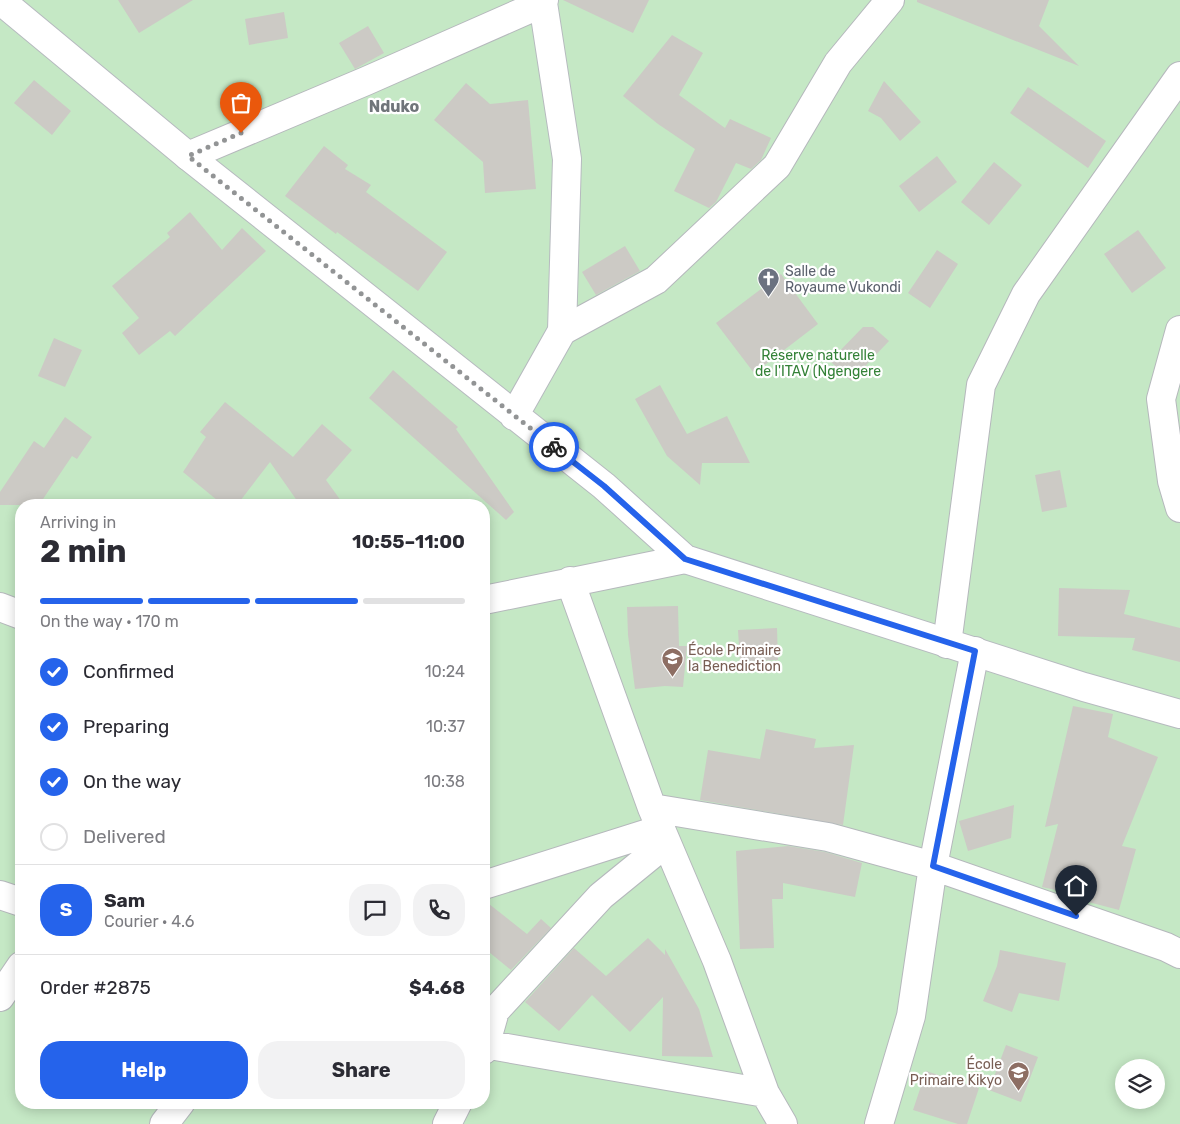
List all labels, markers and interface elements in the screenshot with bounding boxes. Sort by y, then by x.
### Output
pin [220,82,262,133]
icon: bag [227,89,255,117]
district label: Nduko [369,97,420,116]
place label: Salle de Royaume Vukondi [785,263,901,296]
church icon: Salle de Royaume Vukondi [757,267,781,298]
park label: Réserve naturelle de l'ITAV (Ngengere [755,347,881,380]
courier [529,422,579,472]
icon: bike [540,433,568,461]
text: Arriving in [40,513,116,532]
text: 10:55–11:00 [352,530,465,553]
text: 2 min [40,532,127,570]
text: On the way · 170 m [40,612,179,631]
place label: École Primaire la Benediction [688,641,781,675]
school or university icon: École Primaire la Benediction [660,646,684,677]
icon: check [40,658,68,686]
text: Confirmed [83,660,174,683]
text: 10:24 [425,662,465,681]
icon: check [40,713,68,741]
text: Preparing [83,715,169,738]
text: 10:37 [426,717,465,736]
icon: check [40,768,68,796]
text: On the way [83,770,181,793]
text: 10:38 [424,772,465,791]
text: Delivered [83,825,166,848]
pin [1055,865,1097,916]
icon: home [1062,872,1090,900]
button: chat [349,884,401,936]
button: phone [413,884,465,936]
text: Sam [104,889,145,912]
text: S [60,898,72,921]
text: Courier · 4.6 [104,912,194,931]
text: Order #2875 [40,976,151,999]
text: $4.68 [409,976,465,999]
button: Help [40,1041,248,1099]
button: Share [258,1041,465,1099]
place label: École Primaire Kikyo [910,1055,1002,1089]
map controls [1115,1059,1165,1109]
button: layers [1115,1059,1165,1109]
school or university icon: École Primaire Kikyo [1006,1060,1030,1091]

